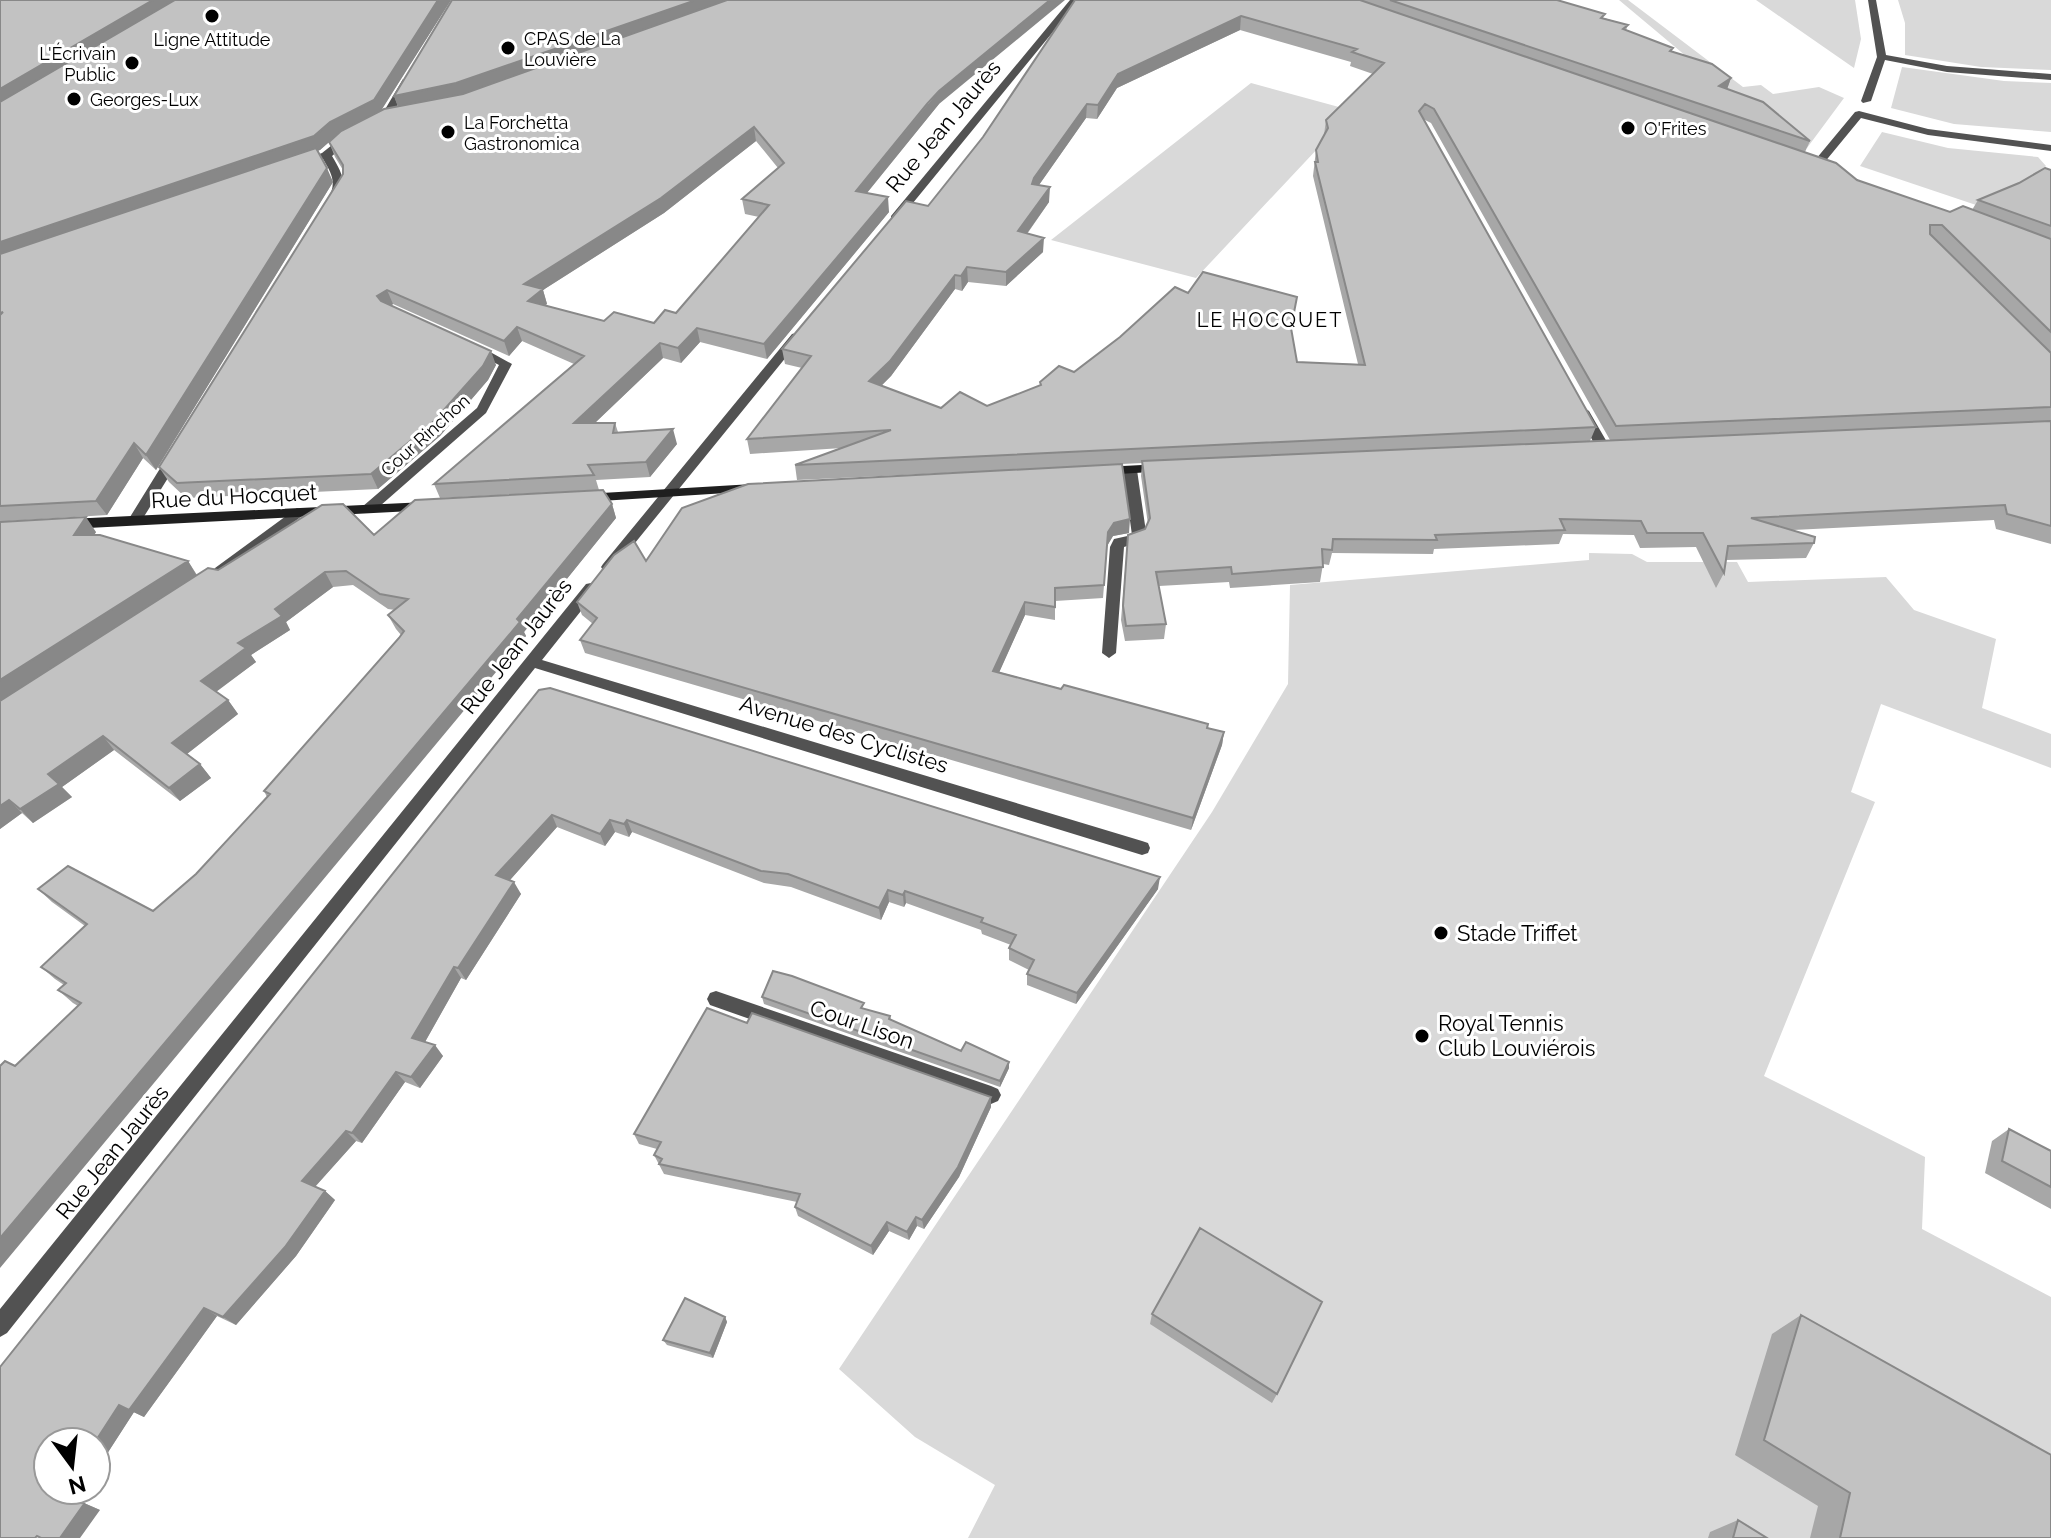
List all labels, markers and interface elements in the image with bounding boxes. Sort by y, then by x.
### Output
marker: Ligne Attitude [203,7,221,25]
place label: CPAS de La Louvière [524,28,621,70]
place label: Ligne Attitude [154,29,271,50]
marker: CPAS de La Louvière [499,39,517,57]
place label: L'Écrivain Public [39,42,116,85]
marker: L'Écrivain Public [123,54,141,72]
street label: Rue Jean Jaurès [880,55,1006,197]
place label: Georges-Lux [90,89,198,110]
marker: Georges-Lux [65,90,83,108]
place label: La Forchetta Gastronomica [464,112,580,154]
place label: O'Frites [1644,118,1707,139]
marker: O'Frites [1619,119,1637,137]
marker: La Forchetta Gastronomica [439,123,457,141]
district label: LE HOCQUET [1197,308,1343,332]
street label: Cour Rinchon [376,390,474,480]
street label: Rue du Hocquet [150,479,318,513]
street label: Rue Jean Jaurès [455,573,577,719]
street label: Avenue des Cyclistes [737,690,951,778]
place label: Stade Triffet [1457,920,1578,946]
marker: Stade Triffet [1432,924,1450,942]
street label: Cour Lison [807,994,917,1054]
place label: Royal Tennis Club Louviérois [1438,1010,1595,1061]
marker: Royal Tennis Club Louviérois [1413,1027,1431,1045]
street label: Rue Jean Jaurès [50,1080,174,1224]
north arrow [32,1426,112,1506]
text: N [66,1471,89,1500]

